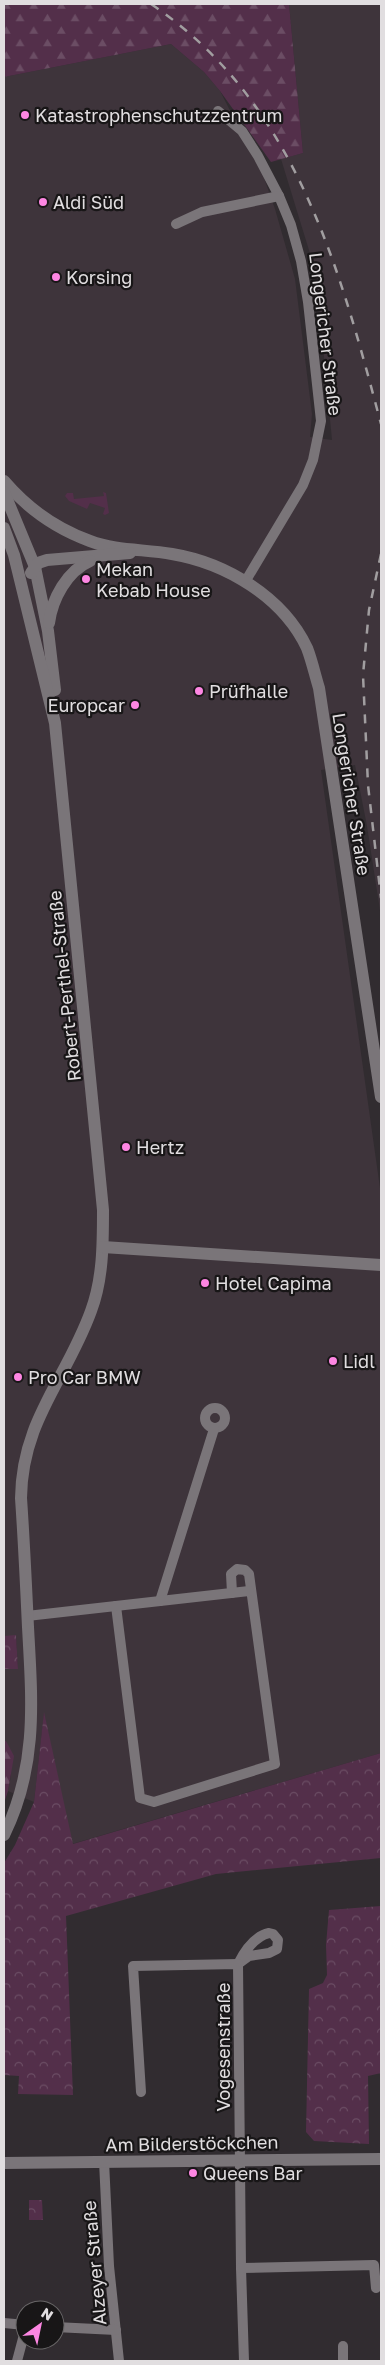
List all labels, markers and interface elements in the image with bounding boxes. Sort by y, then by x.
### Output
place label: Katastrophenschutzzentrum [35,104,282,126]
marker: Katastrophenschutzzentrum [19,109,31,121]
place label: Aldi Süd [53,191,124,213]
marker: Aldi Süd [37,196,49,208]
street label: Longericher Straße [305,251,347,417]
place label: Korsing [66,266,132,288]
marker: Korsing [50,271,62,283]
place label: Mekan Kebab House [96,558,211,601]
marker: Mekan Kebab House [80,573,92,585]
place label: Prüfhalle [209,680,288,702]
marker: Prüfhalle [193,685,205,697]
place label: Europcar [47,694,125,716]
marker: Europcar [129,699,141,711]
street label: Longericher Straße [328,711,376,877]
street label: Robert-Perthel-Straße [43,890,85,1082]
place label: Hertz [136,1136,184,1158]
marker: Hertz [120,1141,132,1153]
place label: Hotel Capima [215,1272,332,1294]
marker: Hotel Capima [199,1277,211,1289]
place label: Lidl [343,1350,375,1372]
marker: Lidl [327,1355,339,1367]
place label: Pro Car BMW [28,1366,141,1388]
marker: Pro Car BMW [12,1371,24,1383]
street label: Vogesenstraße [212,1983,234,2111]
street label: Am Bilderstöckchen [105,2130,279,2156]
place label: Queens Bar [203,2162,302,2184]
marker: Queens Bar [187,2167,199,2179]
street label: Alzeyer Straße [78,2200,110,2326]
north arrow [15,2300,65,2350]
text: N [38,2304,56,2324]

